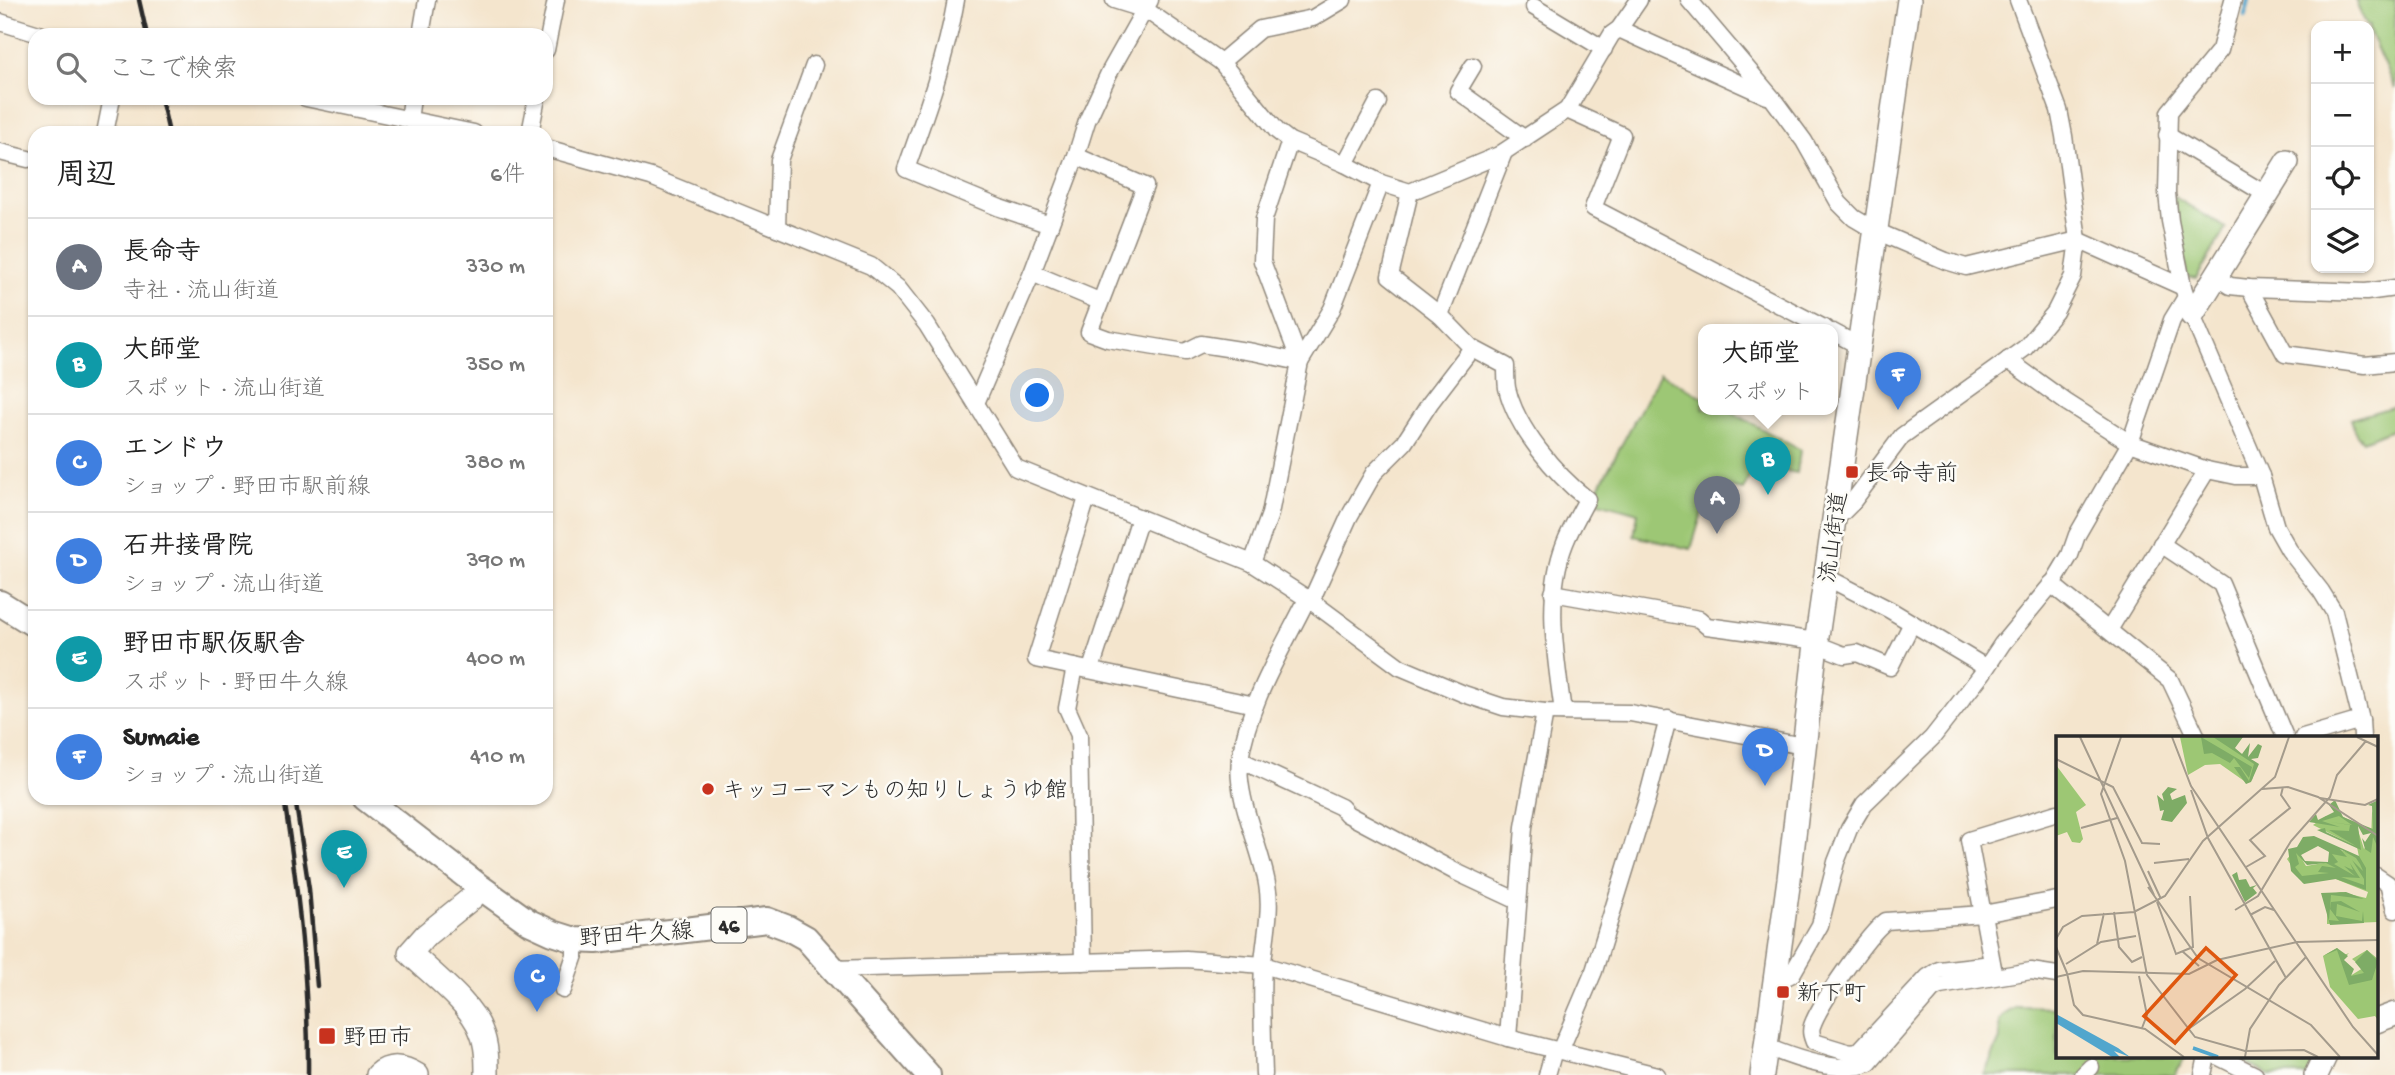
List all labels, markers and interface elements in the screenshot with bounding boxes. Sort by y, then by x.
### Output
map controls [2311,21,2374,273]
button: + [2311,21,2374,84]
search box [28,28,553,105]
icon: search [52,48,90,86]
text: ここで検索 [108,56,238,87]
button: − [2311,84,2374,147]
button: locate [2311,147,2374,210]
text: 周辺 [56,160,116,195]
text: 6件 [490,163,525,190]
button: layers [2311,210,2374,273]
text: 長命寺 [123,239,201,270]
text: A [72,254,86,281]
text: 330 m [466,254,525,281]
text: 寺社 · 流山街道 [123,279,279,306]
popup [1698,324,1838,415]
text: 大師堂 [123,337,201,368]
text: 大師堂 [1722,341,1800,372]
text: B [73,352,85,379]
text: 350 m [466,352,525,379]
pin: F [1875,352,1921,410]
text: スポット · 流山街道 [123,377,325,404]
your location [1020,378,1054,412]
text: スポット [1722,381,1814,408]
text: エンドウ [123,435,227,466]
pin: B [1745,437,1791,495]
text: C [73,450,85,477]
text: 380 m [466,450,525,477]
place label: 長命寺前 [1866,460,1958,489]
marker: 長命寺前 [1844,464,1860,480]
text: ショップ · 野田市駅前線 [123,475,370,502]
pin: A [1694,476,1740,534]
street label: 流山街道 [1815,490,1855,585]
text: 石井接骨院 [123,533,253,564]
text: D [72,548,87,575]
text: 390 m [467,548,525,575]
text: ショップ · 流山街道 [123,573,324,600]
text: 野田市駅仮駅舎 [123,631,305,662]
text: E [72,646,86,673]
text: 400 m [466,646,525,673]
text: スポット · 野田牛久線 [123,671,348,698]
text: Sumaie [123,724,199,755]
pin: D [1742,728,1788,786]
inset map [2056,736,2378,1058]
text: F [73,744,85,771]
text: 410 m [470,744,525,771]
text: ショップ · 流山街道 [123,764,324,791]
place label: キッコーマンもの知りしょうゆ館 [722,778,1067,806]
marker: キッコーマンもの知りしょうゆ館 [700,781,716,797]
pin: E [321,830,367,888]
road number: 46 [712,908,746,942]
street label: 野田牛久線 [578,918,695,954]
pin: C [514,954,560,1012]
place label: 新下町 [1797,981,1866,1009]
marker: 新下町 [1775,984,1791,1000]
place label: 野田市 [343,1025,412,1053]
marker: 野田市 [317,1026,337,1046]

